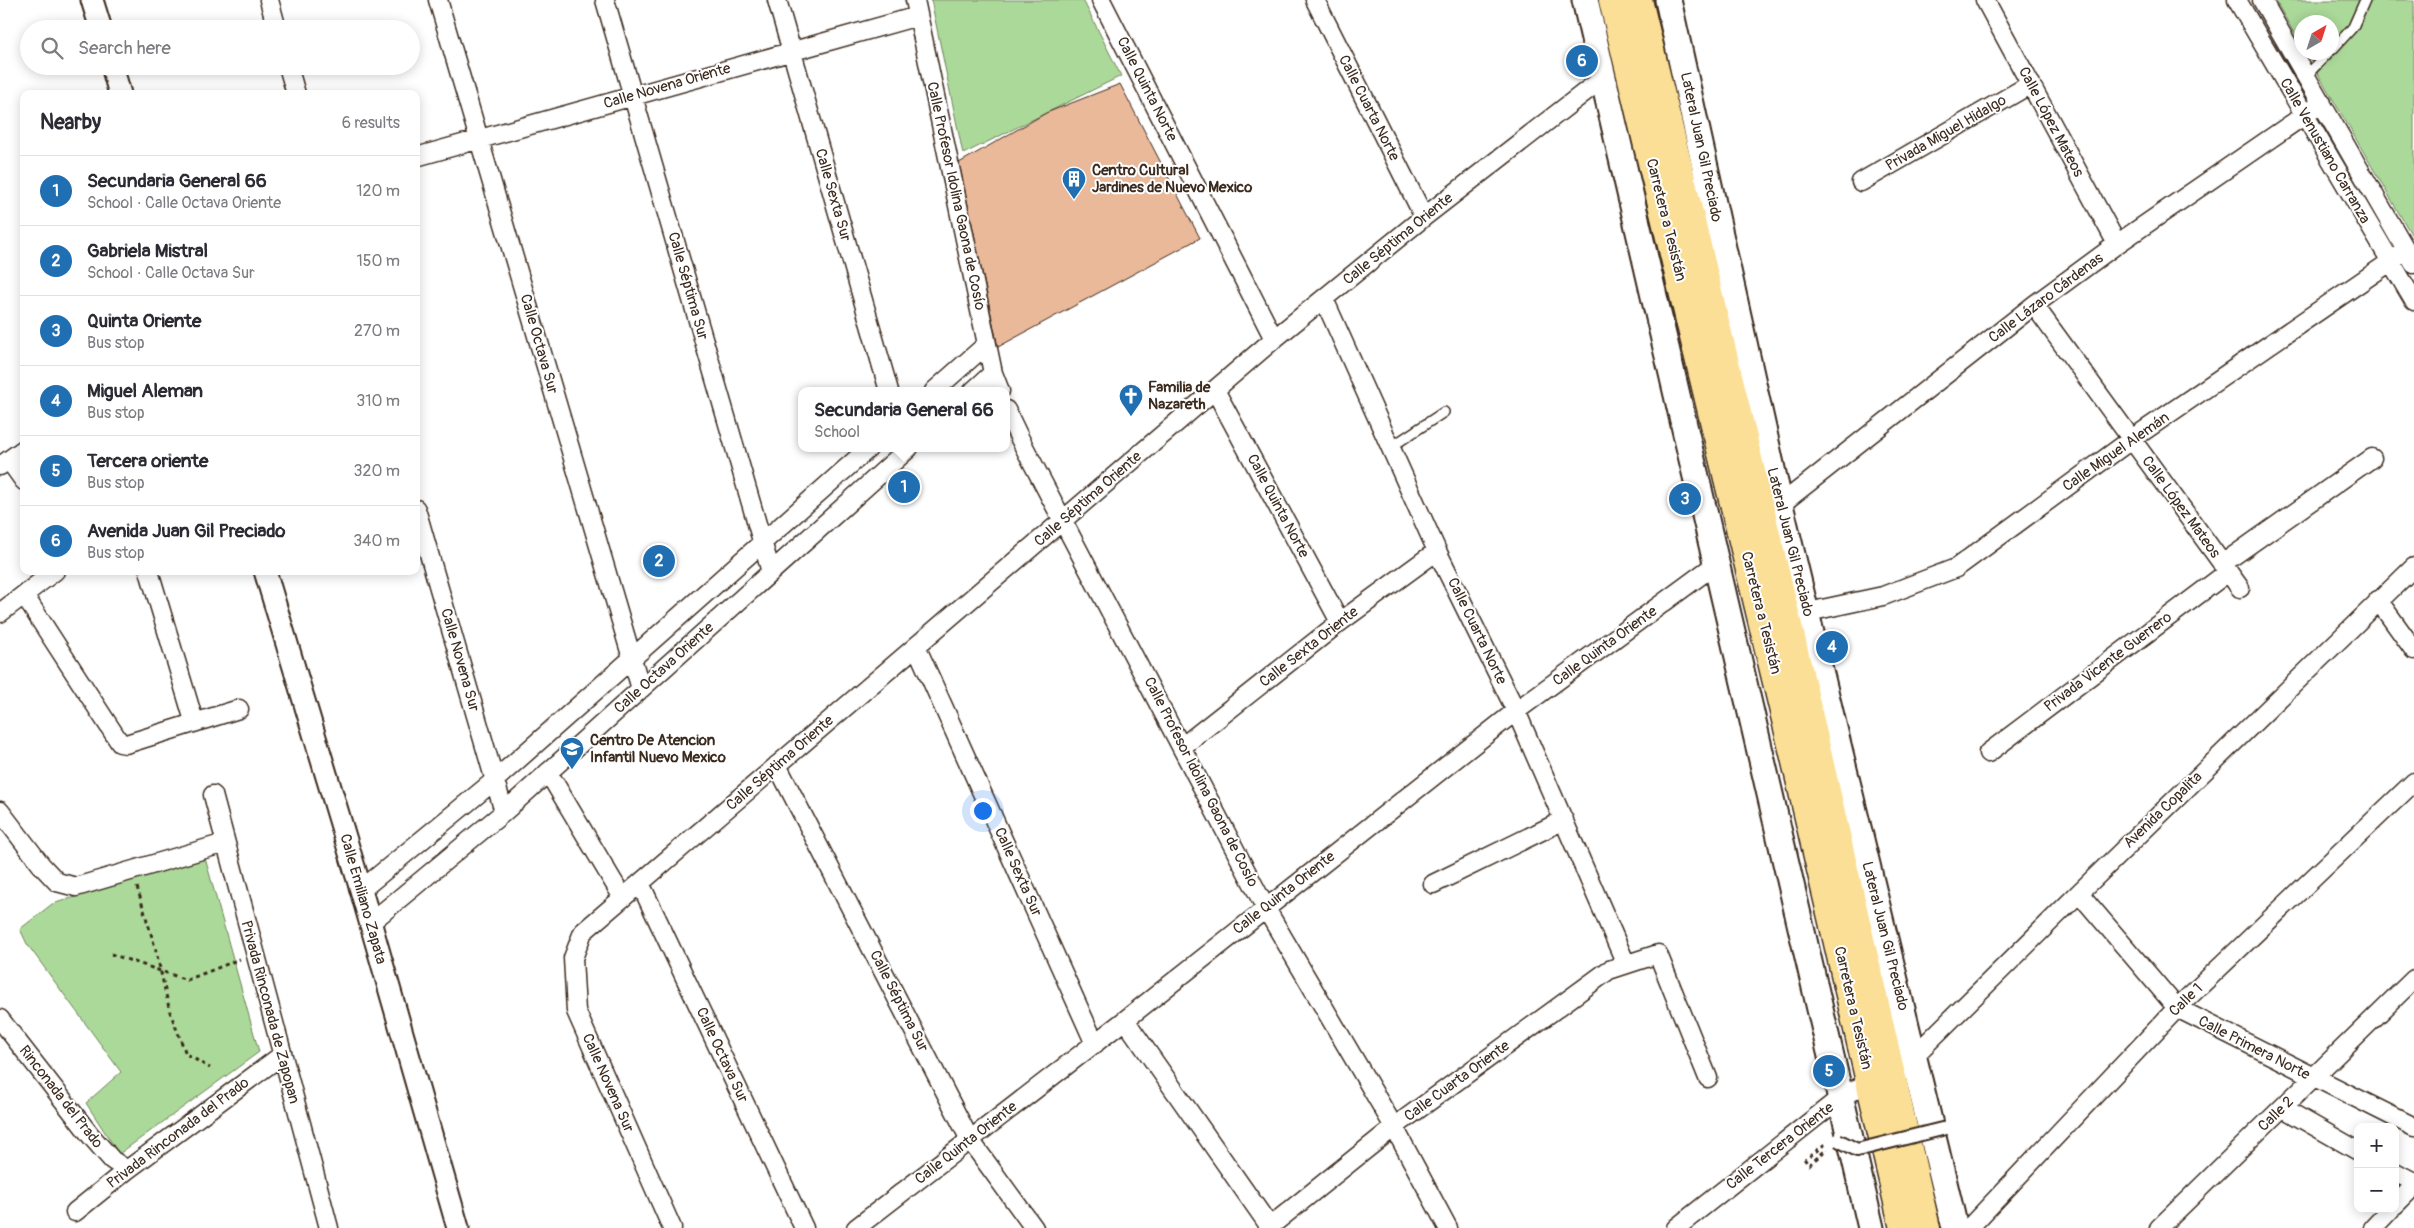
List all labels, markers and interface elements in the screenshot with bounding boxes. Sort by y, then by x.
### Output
north arrow [2294,15,2339,60]
search box [20,20,420,75]
icon: search [38,34,66,62]
street label: Calle Quinta Norte [1112,34,1182,145]
text: Search here [78,36,171,60]
pin: 6 [1566,42,1598,80]
street label: Calle Cuarta Norte [1334,52,1404,165]
street label: Calle Novena Oriente [601,59,733,113]
street label: Calle López Mateos [2014,64,2088,180]
street label: Lateral Juan Gil Preciado [1676,70,1726,224]
street label: Calle Venustiano Carranza [2276,75,2374,227]
street label: Calle Profesor Idolina Gaona de Cosío [922,80,990,312]
street label: Privada Miguel Hidalgo [1882,91,2010,175]
text: Nearby [40,109,101,136]
text: 6 results [342,113,400,133]
street label: Calle Sexta Sur [811,146,855,244]
street label: Carretera a Tesistán [1642,157,1690,283]
place label: Centro Cultural Jardines de Nuevo Mexico [1092,161,1252,197]
building icon: Centro Cultural Jardines de Nuevo Mexico [1061,166,1087,200]
text: Secundaria General 66 [87,169,267,193]
text: 1 [53,181,59,201]
text: 120 m [356,181,400,201]
street label: Calle Séptima Oriente [1339,188,1457,289]
text: School · Calle Octava Oriente [87,193,281,213]
street label: Calle Séptima Sur [664,230,713,343]
text: Gabriela Mistral [87,239,208,263]
street label: Calle Lázaro Cárdenas [1985,248,2107,347]
text: 2 [52,251,60,271]
text: 150 m [356,251,400,271]
text: School · Calle Octava Sur [87,263,255,283]
street label: Calle Octava Sur [516,292,562,397]
text: Quinta Oriente [87,309,201,333]
text: 3 [52,321,60,341]
text: 270 m [354,321,400,341]
text: Bus stop [87,333,145,353]
place label: Familia de Nazareth [1148,378,1211,414]
text: Miguel Aleman [87,379,203,403]
church icon: Familia de Nazareth [1118,383,1144,417]
popup [798,387,1010,452]
text: 4 [51,391,61,411]
text: 310 m [356,391,400,411]
text: Secundaria General 66 [814,398,994,422]
text: Bus stop [87,403,145,423]
street label: Calle Miguel Alemán [2059,408,2173,496]
text: School [814,422,860,442]
street label: Calle Séptima Oriente [1030,447,1146,551]
text: Tercera oriente [87,449,208,473]
street label: Calle Quinta Norte [1243,451,1314,562]
street label: Calle López Mateos [2138,452,2225,562]
text: 5 [52,461,60,481]
text: 320 m [354,461,400,481]
street label: Lateral Juan Gil Preciado [1762,466,1818,618]
pin: 1 [888,468,920,506]
text: Bus stop [87,473,145,493]
pin: 3 [1669,480,1701,518]
text: Avenida Juan Gil Preciado [87,519,285,543]
text: 6 [51,531,61,551]
text: 340 m [353,531,400,551]
pin: 2 [643,542,675,580]
text: Bus stop [87,543,145,563]
street label: Carretera a Tesistán [1737,550,1785,676]
street label: Calle Cuarta Norte [1443,575,1511,688]
street label: Calle Quinta Oriente [1549,601,1661,690]
street label: Calle Sexta Oriente [1256,602,1363,692]
street label: Calle Novena Sur [436,606,484,714]
street label: Privada Vicente Guerrero [2040,608,2176,716]
street label: Calle Octava Oriente [610,618,718,718]
pin: 4 [1816,628,1848,666]
street label: Calle Profesor Idolina Gaona de Cosío [1140,674,1262,890]
street label: Calle Séptima Oriente [722,711,838,815]
place label: Centro De Atencion Infantil Nuevo Mexico [590,731,726,767]
school or university icon: Centro De Atencion Infantil Nuevo Mexico [559,736,585,770]
street label: Avenida Copalita [2120,768,2206,852]
your location [970,798,996,824]
street label: Calle Sexta Sur [990,824,1046,920]
street label: Calle Emiliano Zapata [335,832,391,966]
street label: Calle Quinta Oriente [1229,847,1339,939]
street label: Lateral Juan Gil Preciado [1857,860,1913,1012]
street label: Privada Rinconada de Zapopan [236,918,304,1106]
street label: Carretera a Tesistán [1830,945,1876,1071]
street label: Calle Séptima Sur [865,947,933,1055]
street label: Calle 1 [2165,979,2207,1021]
street label: Calle Octava Sur [692,1004,753,1106]
street label: Calle Primera Norte [2195,1012,2314,1085]
street label: Calle Novena Sur [578,1031,639,1136]
street label: Calle Cuarta Oriente [1401,1036,1514,1126]
street label: Rinconada del Prado [15,1042,107,1152]
pin: 5 [1813,1052,1845,1090]
street label: Privada Rinconada del Prado [103,1073,253,1193]
street label: Calle 2 [2254,1092,2298,1136]
street label: Calle Quinta Oriente [911,1097,1021,1189]
street label: Calle Tercera Oriente [1722,1098,1838,1194]
map controls [2354,1123,2399,1213]
button: + [2354,1123,2399,1168]
button: − [2354,1168,2399,1213]

